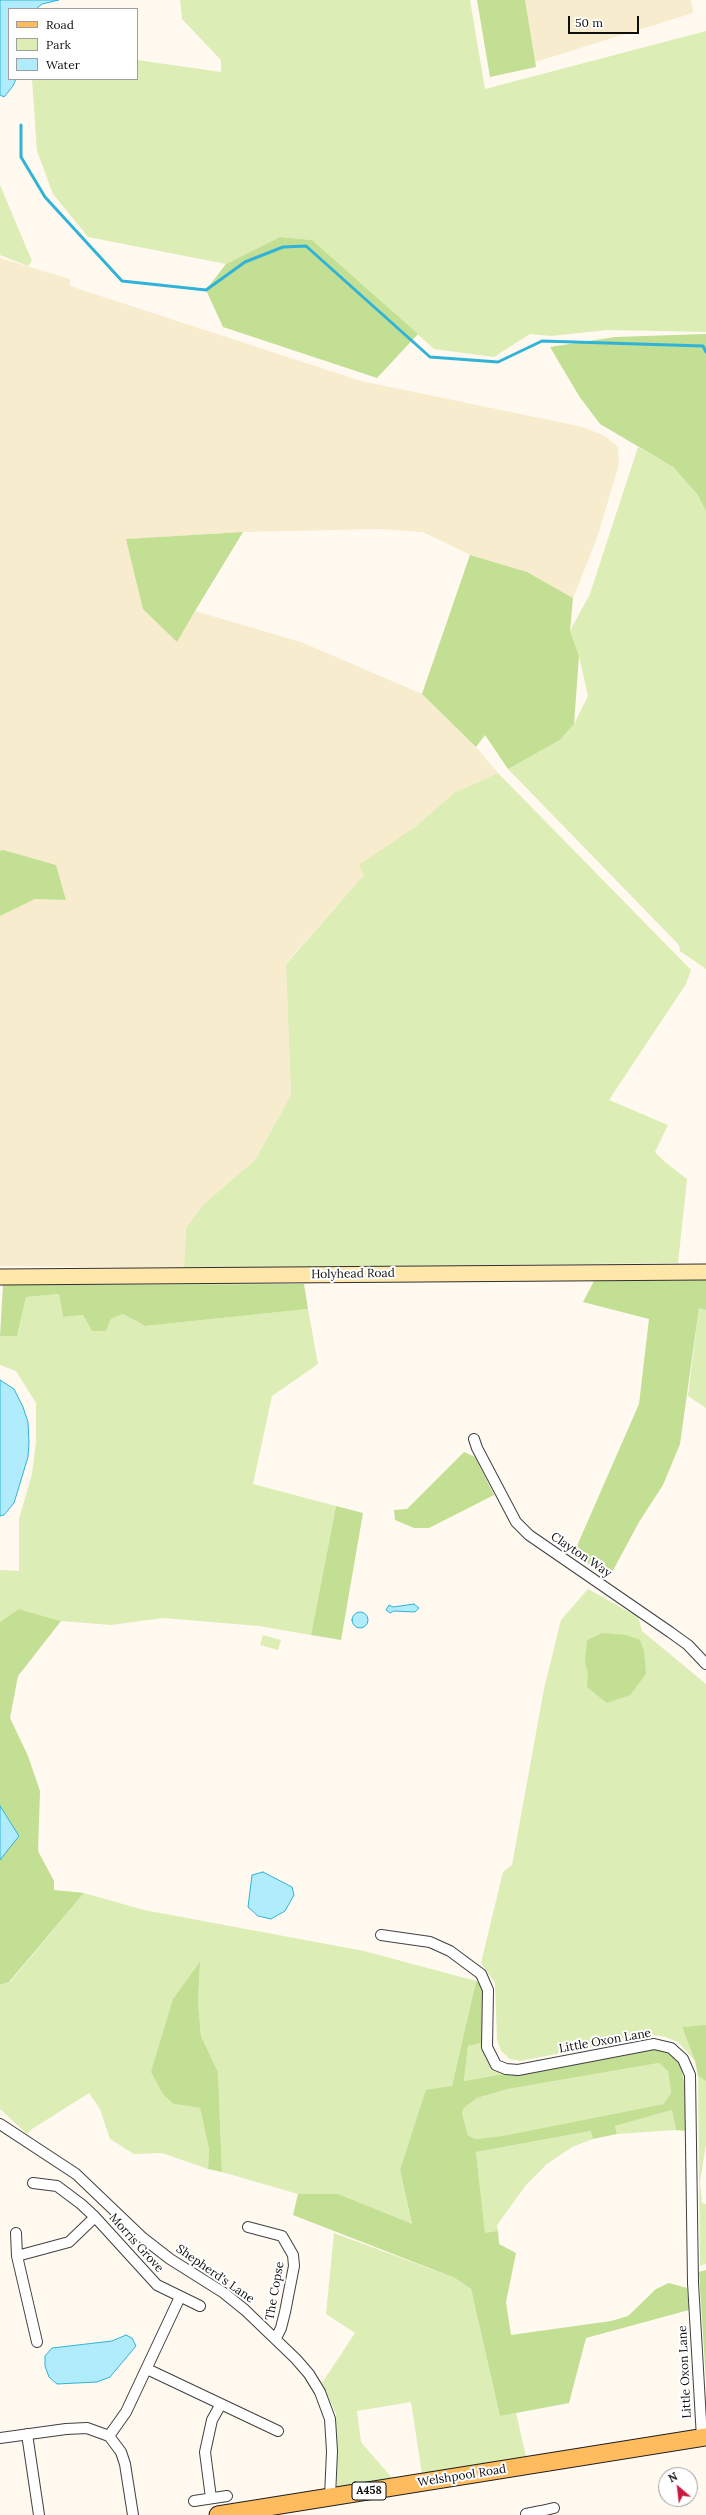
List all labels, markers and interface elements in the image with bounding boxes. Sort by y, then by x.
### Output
legend [8,8,138,80]
scale bar [570,8,641,34]
text: 50 m [575,15,603,30]
text: Road [46,17,74,32]
text: Park [46,37,71,52]
text: Water [46,57,80,72]
street label: Holyhead Road [311,1266,395,1282]
street label: Clayton Way [548,1529,614,1581]
street label: Little Oxon Lane [558,2026,652,2056]
street label: Morris Grove [106,2211,166,2275]
street label: Shepherd's Lane [173,2242,257,2306]
street label: The Copse [263,2261,287,2321]
street label: Little Oxon Lane [675,2325,695,2419]
street label: Welshpool Road [417,2462,507,2490]
north arrow [658,2467,698,2507]
text: N [666,2469,680,2485]
road number: A458 [352,2482,386,2500]

